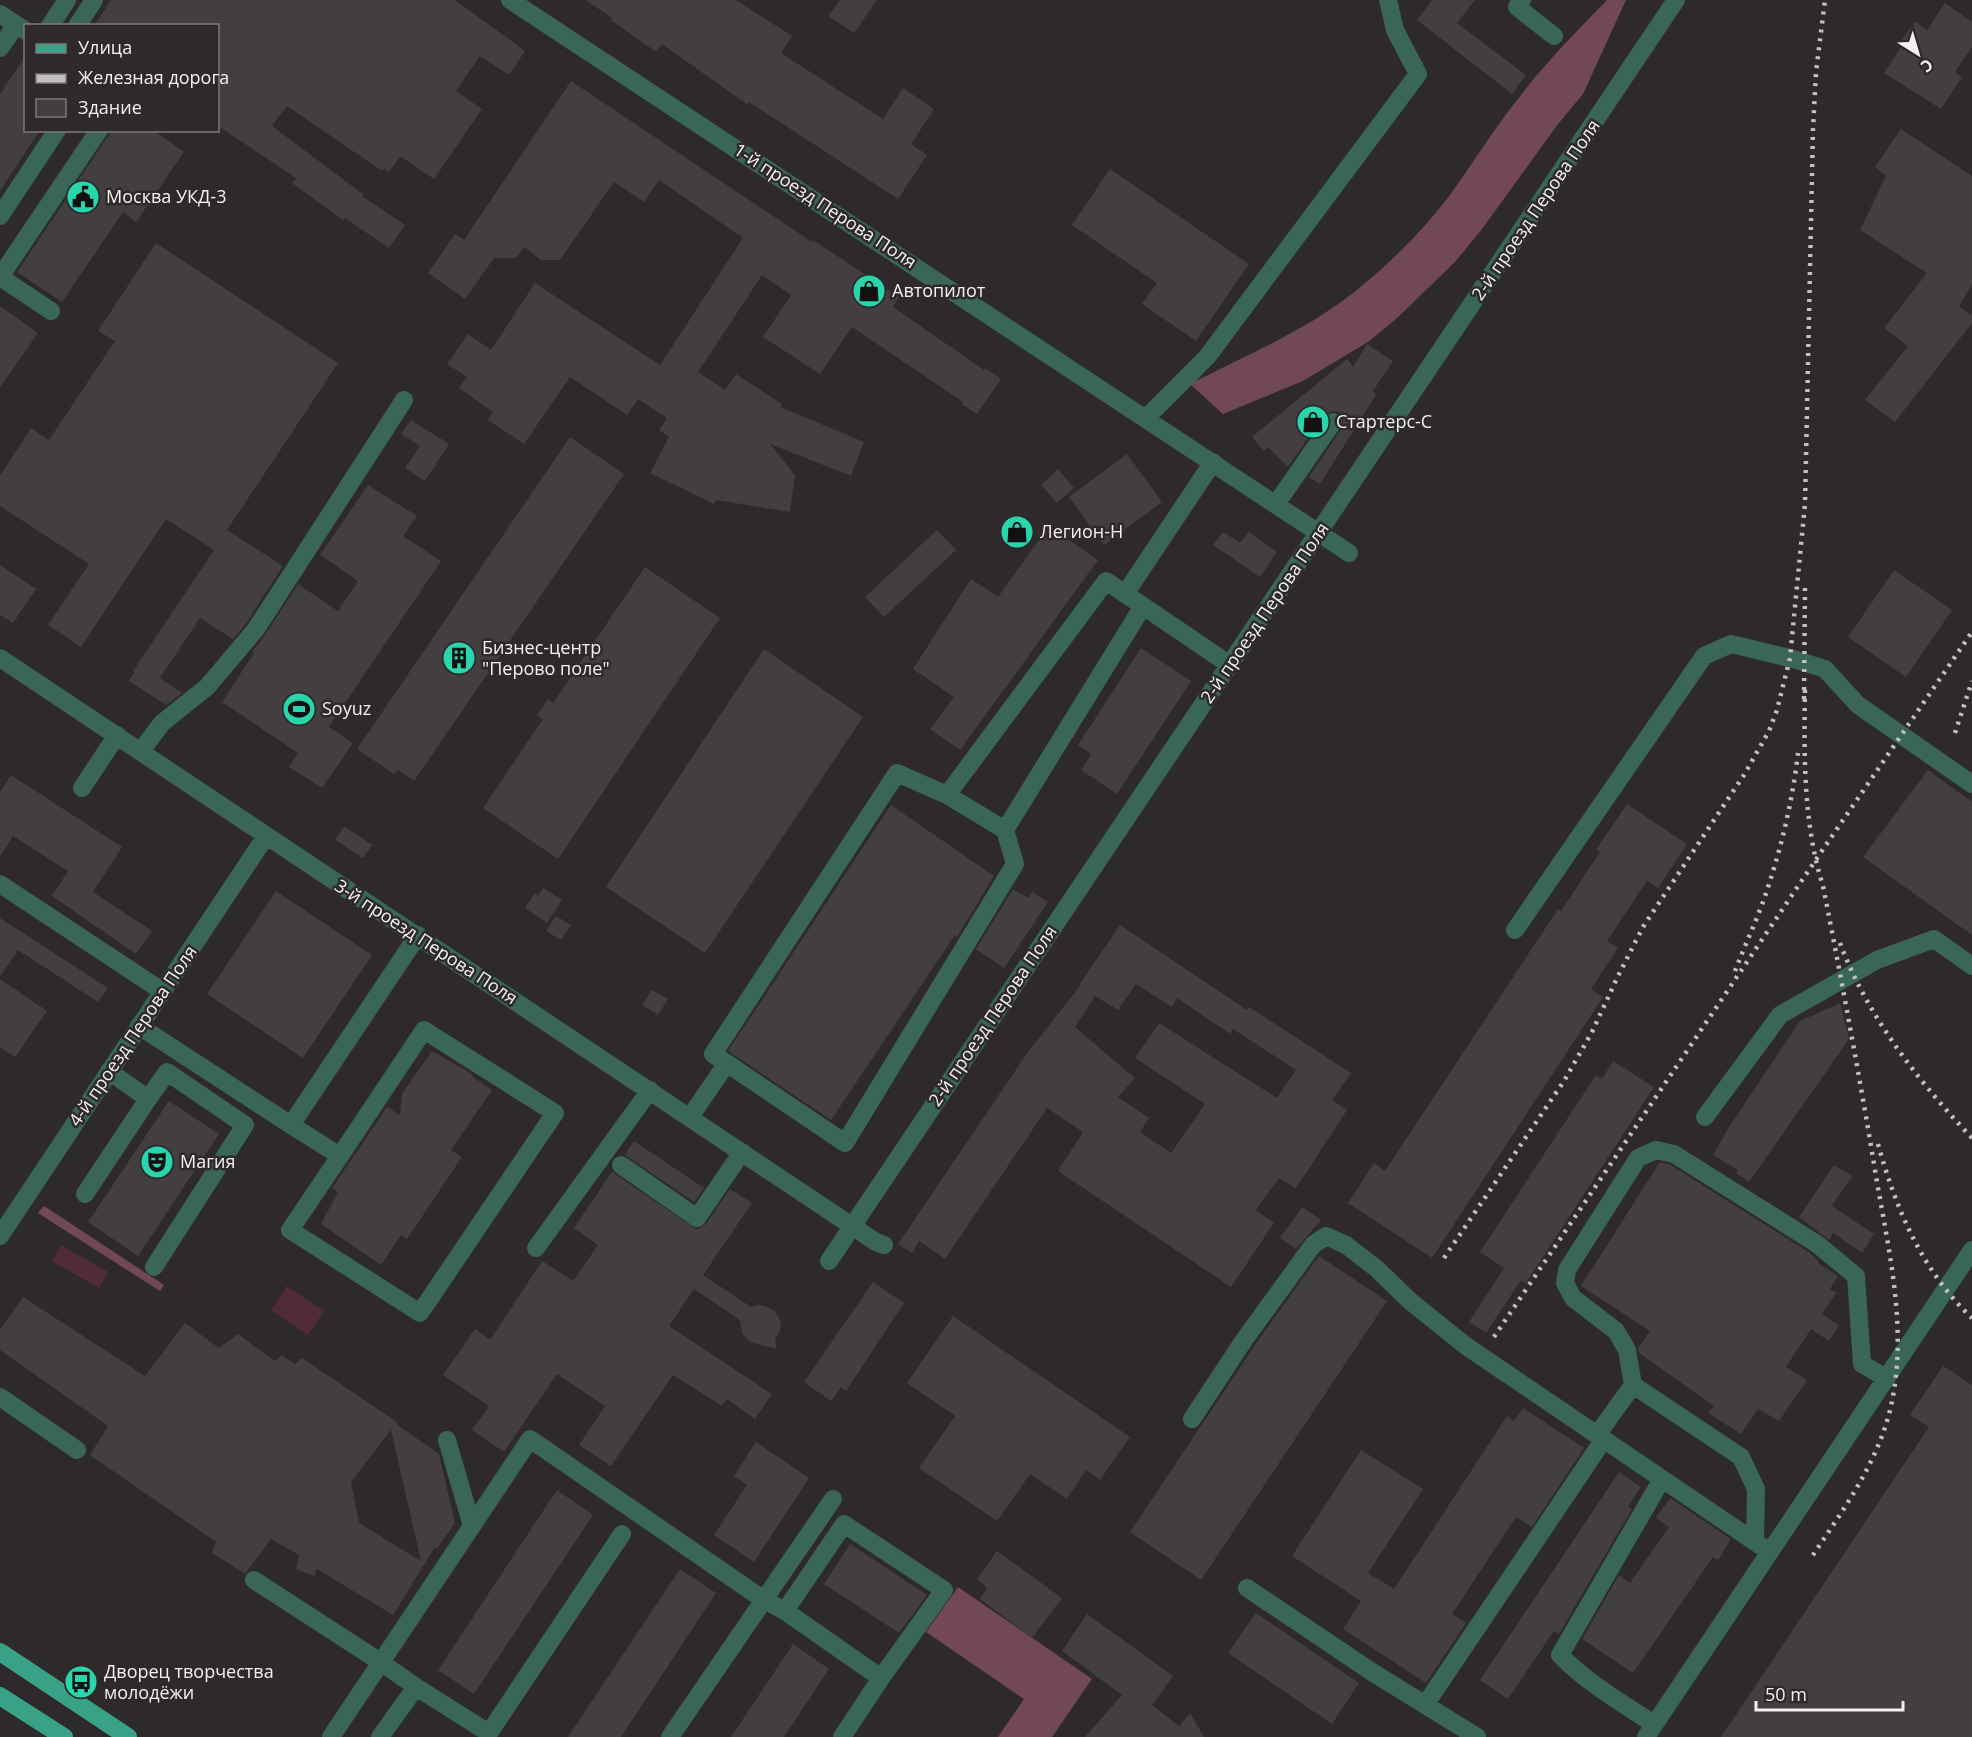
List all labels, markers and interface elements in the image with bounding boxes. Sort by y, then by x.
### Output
legend [24,24,219,132]
north arrow [1888,24,1948,84]
text: Улица [78,35,132,59]
text: С [1916,54,1938,78]
text: Железная дорога [78,65,229,89]
text: Здание [78,95,142,119]
street label: 2-й проезд Перова Поля [1466,114,1605,305]
street label: 1-й проезд Перова Поля [730,137,922,273]
public building icon: Москва УКД-3 [65,179,101,215]
place label: Москва УКД-3 [106,184,226,208]
shop icon: Автопилот [851,273,887,309]
place label: Автопилот [892,278,986,302]
shop icon: Стартерс-С [1295,404,1331,440]
place label: Стартерс-С [1336,409,1432,433]
shop icon: Легион-Н [999,514,1035,550]
street label: 2-й проезд Перова Поля [1195,517,1334,708]
place label: Легион-Н [1040,519,1123,543]
place label: Бизнес-центр "Перово поле" [482,635,610,680]
building icon: Бизнес-центр "Перово поле" [441,640,477,676]
sports icon: Soyuz [281,691,317,727]
place label: Soyuz [322,696,371,720]
street label: 3-й проезд Перова Поля [331,873,523,1009]
street label: 2-й проезд Перова Поля [923,920,1062,1111]
street label: 4-й проезд Перова Поля [63,940,202,1131]
theatre icon: Магия [139,1144,175,1180]
place label: Магия [180,1149,235,1173]
place label: Дворец творчества молодёжи [104,1659,274,1704]
bus stop icon: Дворец творчества молодёжи [63,1664,99,1700]
scale bar [1756,1674,1903,1712]
text: 50 m [1765,1682,1807,1706]

